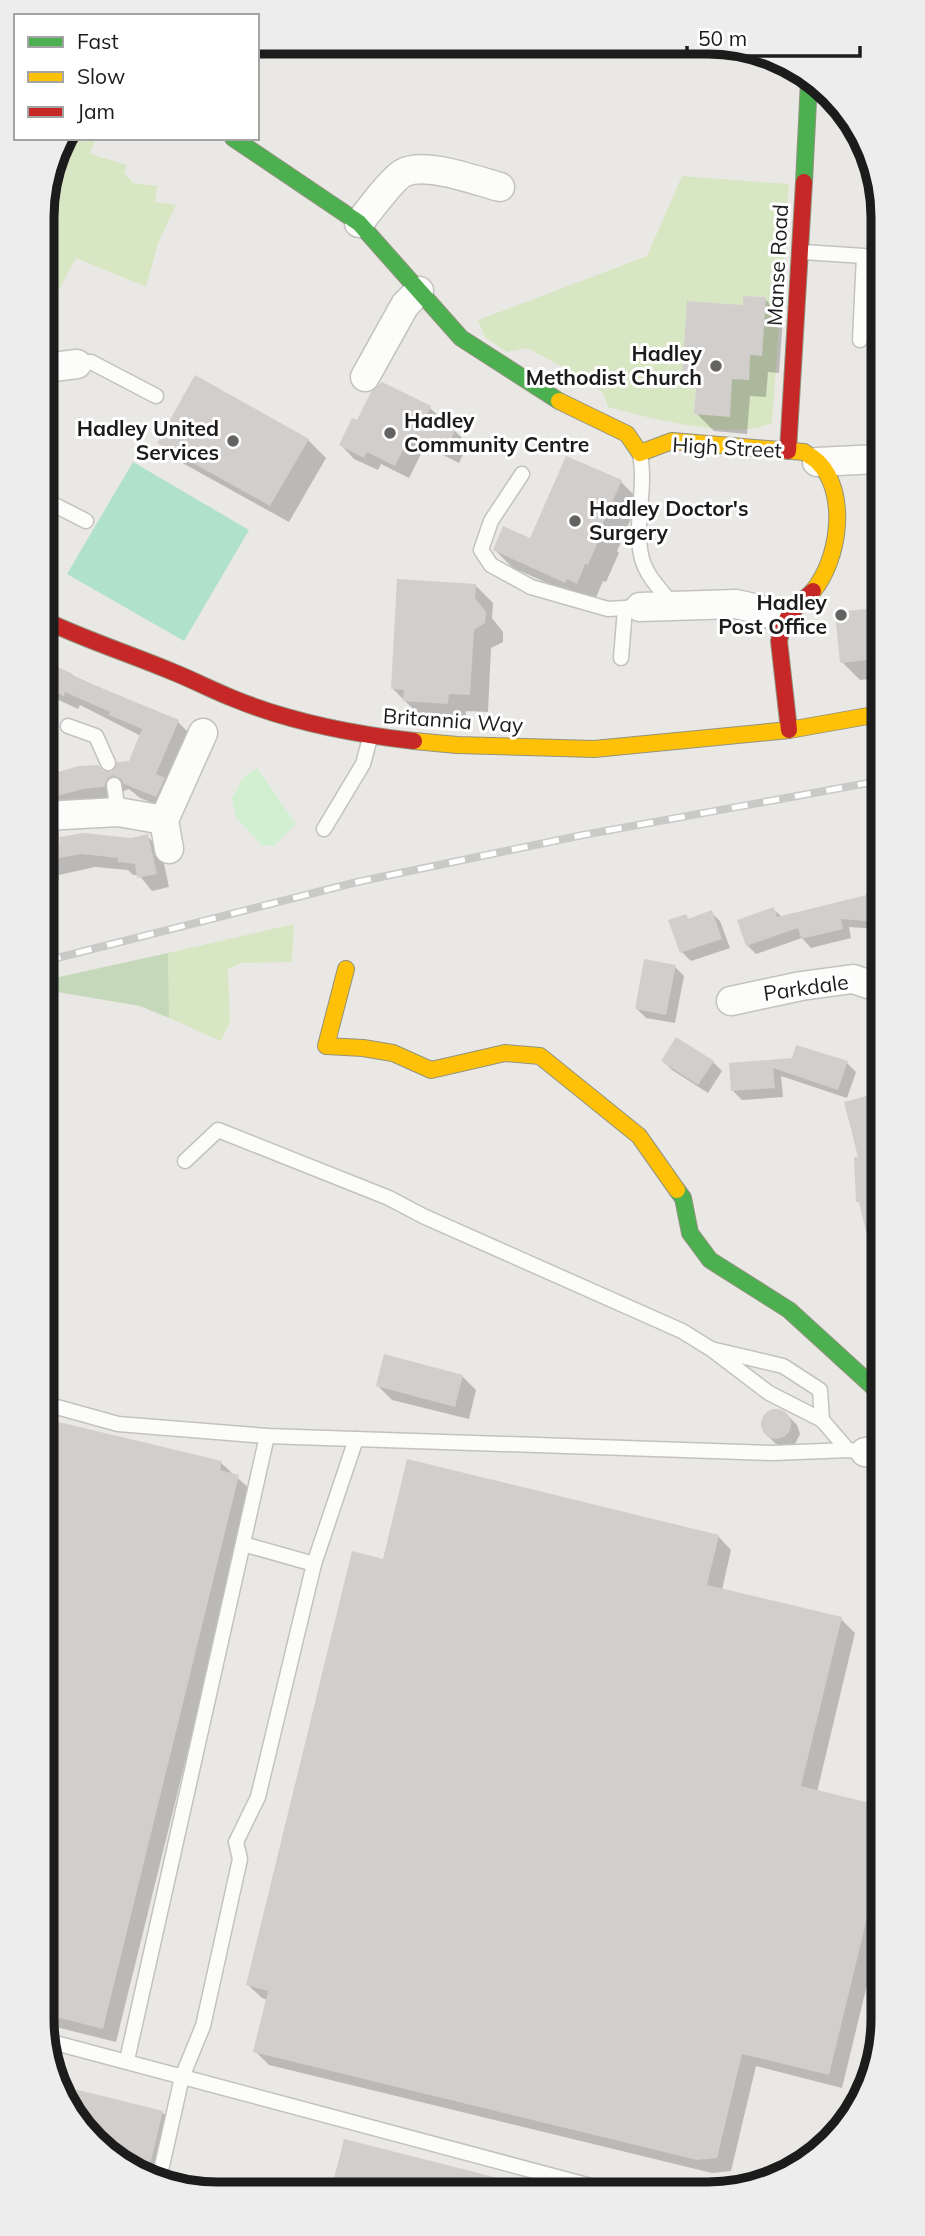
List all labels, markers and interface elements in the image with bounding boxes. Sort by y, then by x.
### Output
legend [14,14,259,140]
scale bar [687,14,860,58]
text: 50 m [698,25,747,51]
text: Fast [77,28,119,54]
text: Slow [77,63,125,89]
text: Jam [77,98,115,124]
street label: Manse Road [761,203,793,326]
place label: Hadley Methodist Church [526,340,703,390]
marker: Hadley Methodist Church [708,358,724,374]
place label: Hadley Community Centre [404,407,589,457]
place label: Hadley United Services [77,415,219,465]
marker: Hadley Community Centre [382,425,398,441]
street label: High Street [672,431,782,463]
marker: Hadley United Services [225,433,241,449]
place label: Hadley Doctor's Surgery [589,495,749,545]
marker: Hadley Doctor's Surgery [567,513,583,529]
place label: Hadley Post Office [718,589,828,639]
marker: Hadley Post Office [833,607,849,623]
street label: Britannia Way [382,702,524,738]
street label: Parkdale [762,968,850,1006]

